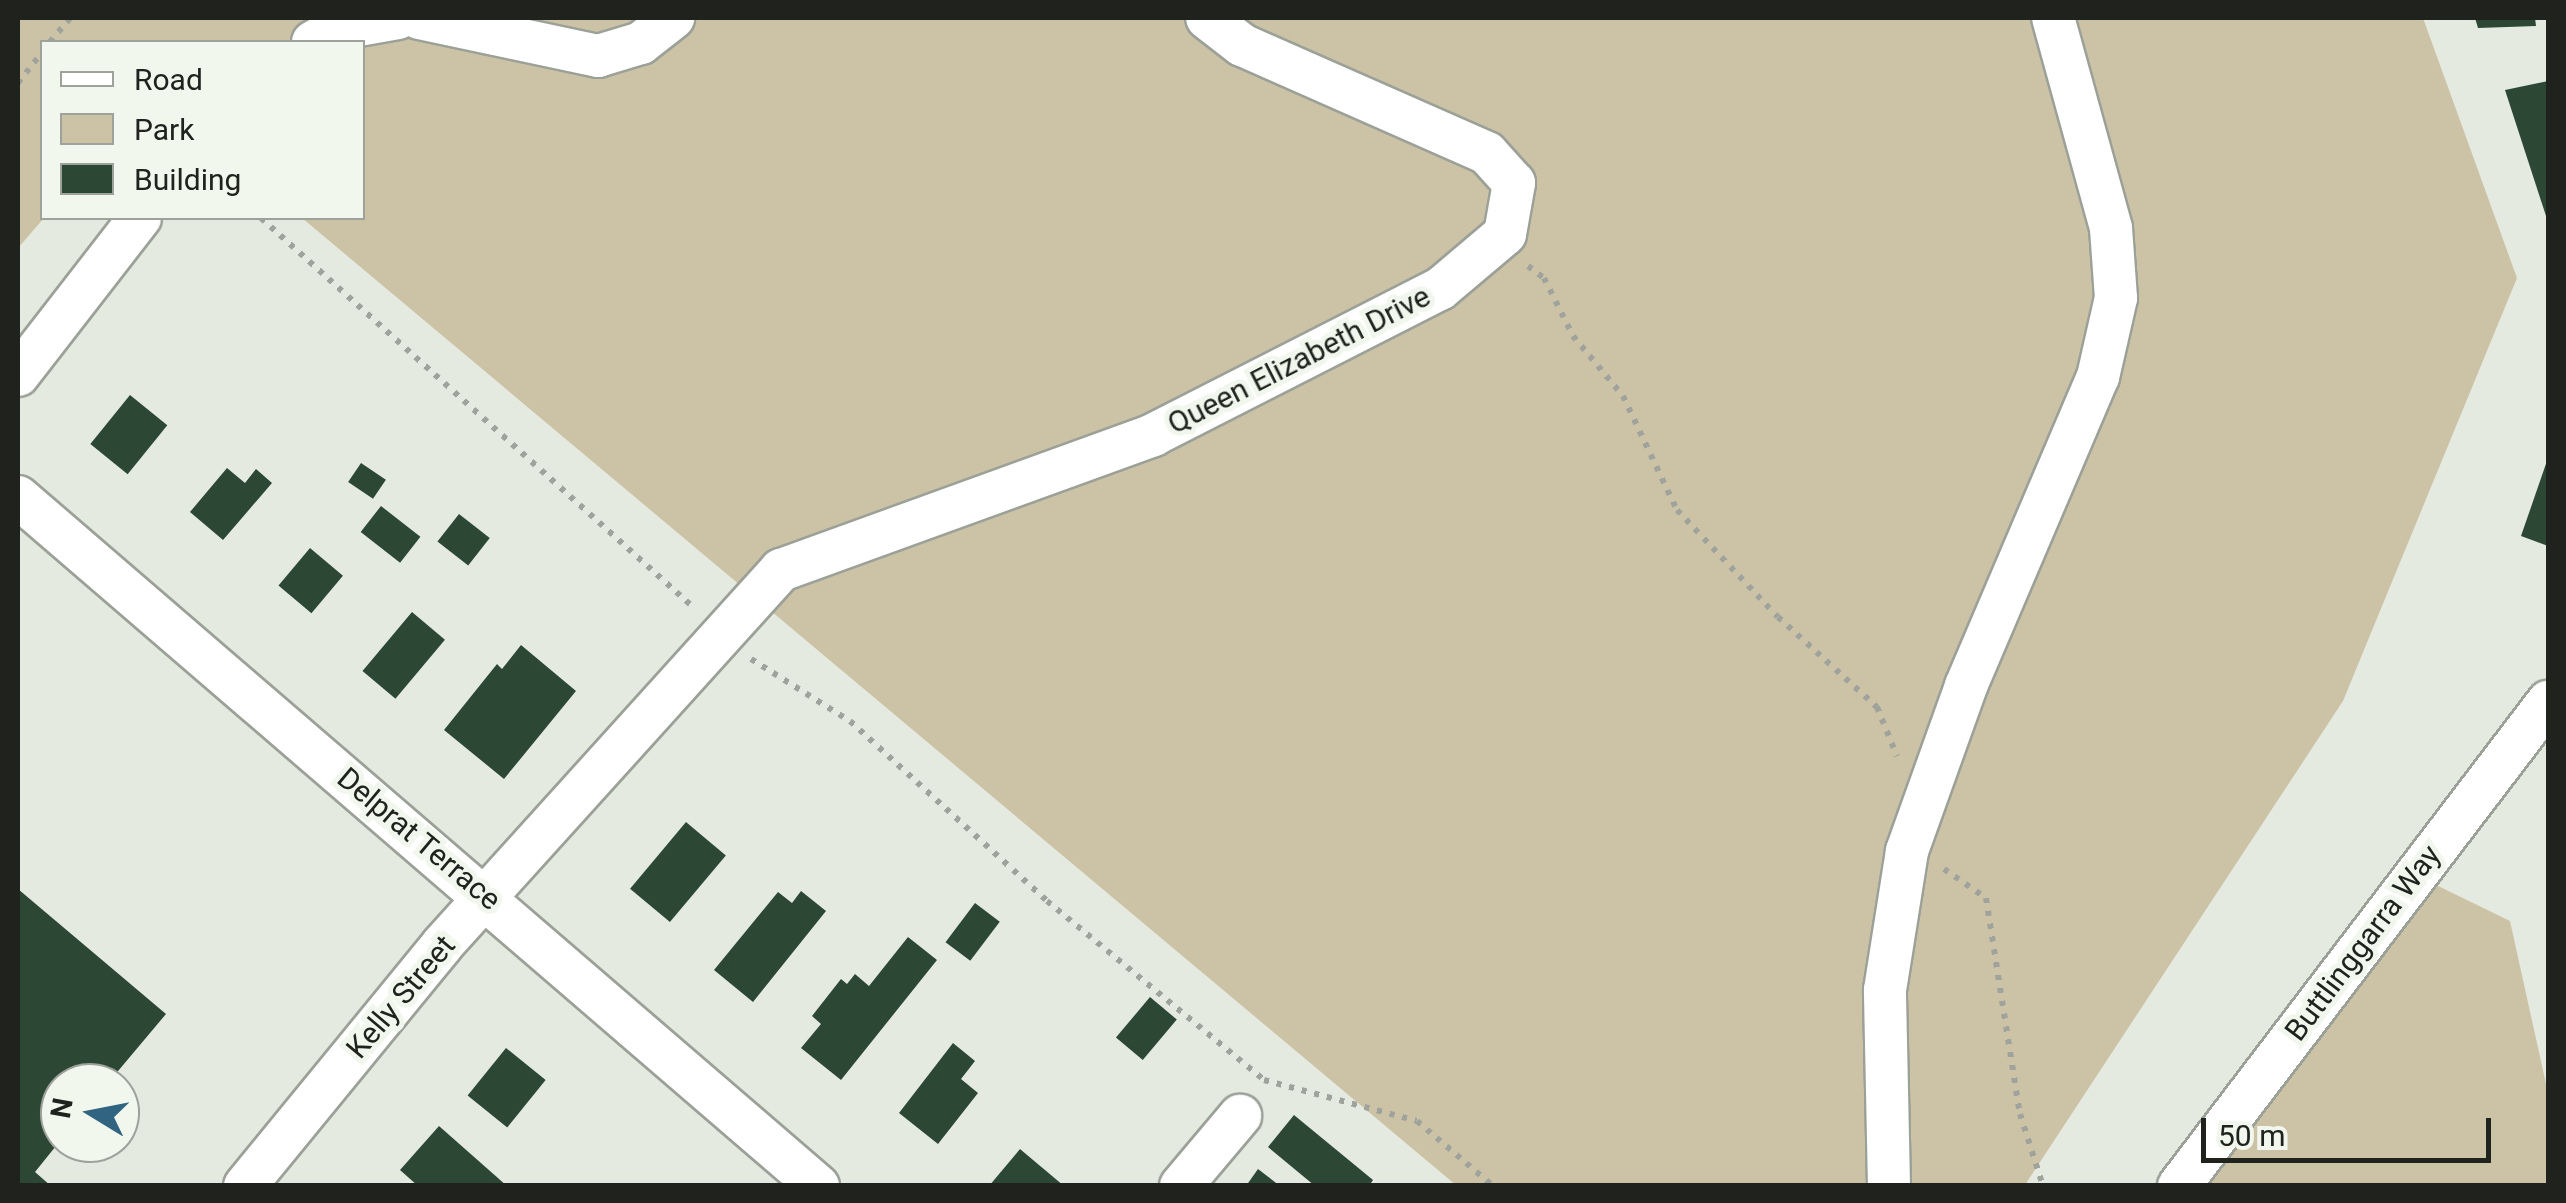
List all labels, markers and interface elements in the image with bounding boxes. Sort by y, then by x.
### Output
legend [40,40,365,220]
text: Road [134,62,203,97]
text: Park [134,112,194,147]
text: Building [134,162,241,197]
street label: Queen Elizabeth Drive [1162,278,1436,442]
street label: Delprat Terrace [330,760,508,918]
street label: Buttlinggarra Way [2278,838,2448,1048]
street label: Kelly Street [339,928,463,1066]
north arrow [40,1063,140,1163]
text: N [44,1095,80,1121]
scale bar [2206,1098,2496,1160]
text: 50 m [2218,1118,2285,1153]

